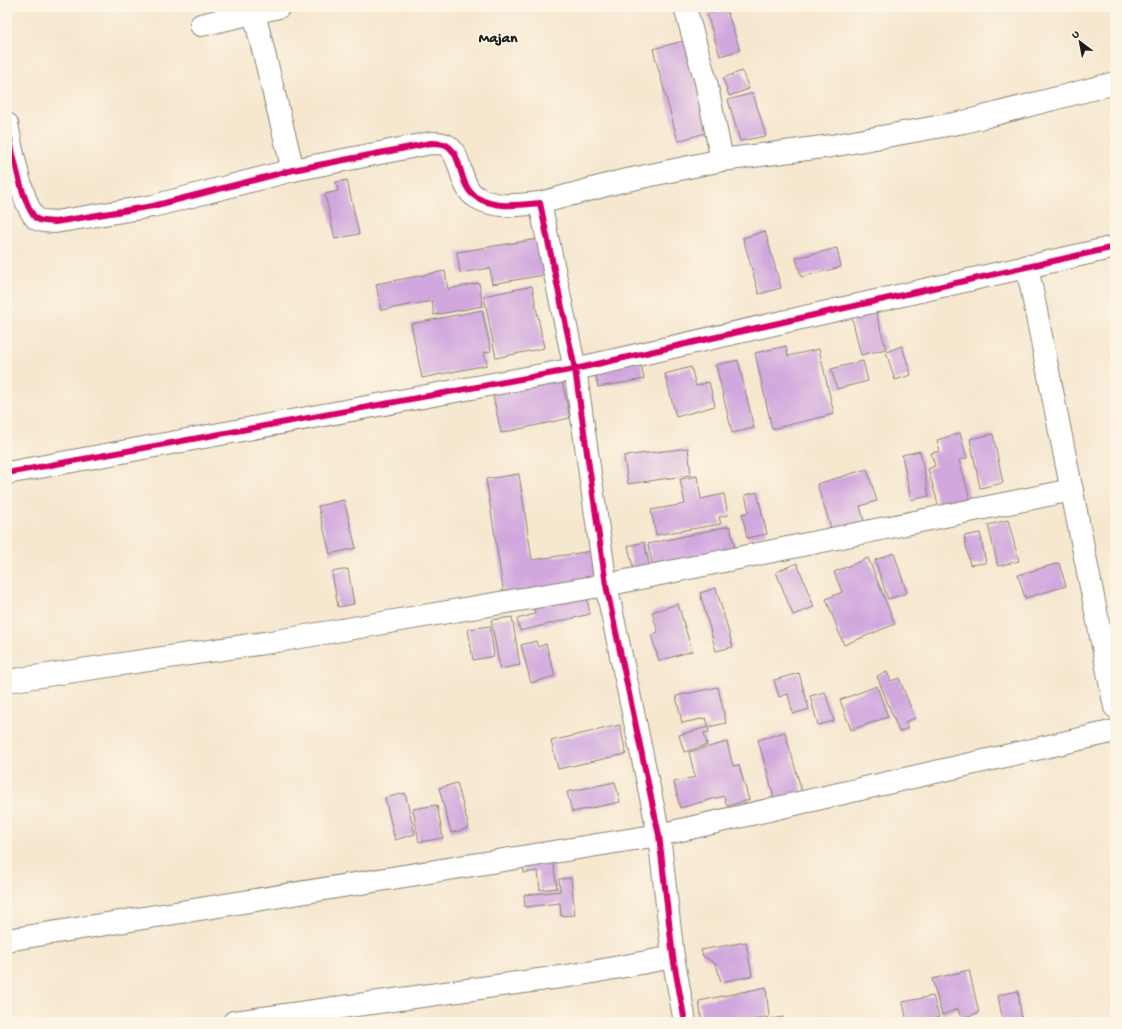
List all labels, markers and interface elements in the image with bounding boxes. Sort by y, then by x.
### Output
north arrow [1060,22,1100,62]
text: U [1070,28,1082,42]
district label: Majan [479,30,518,48]

